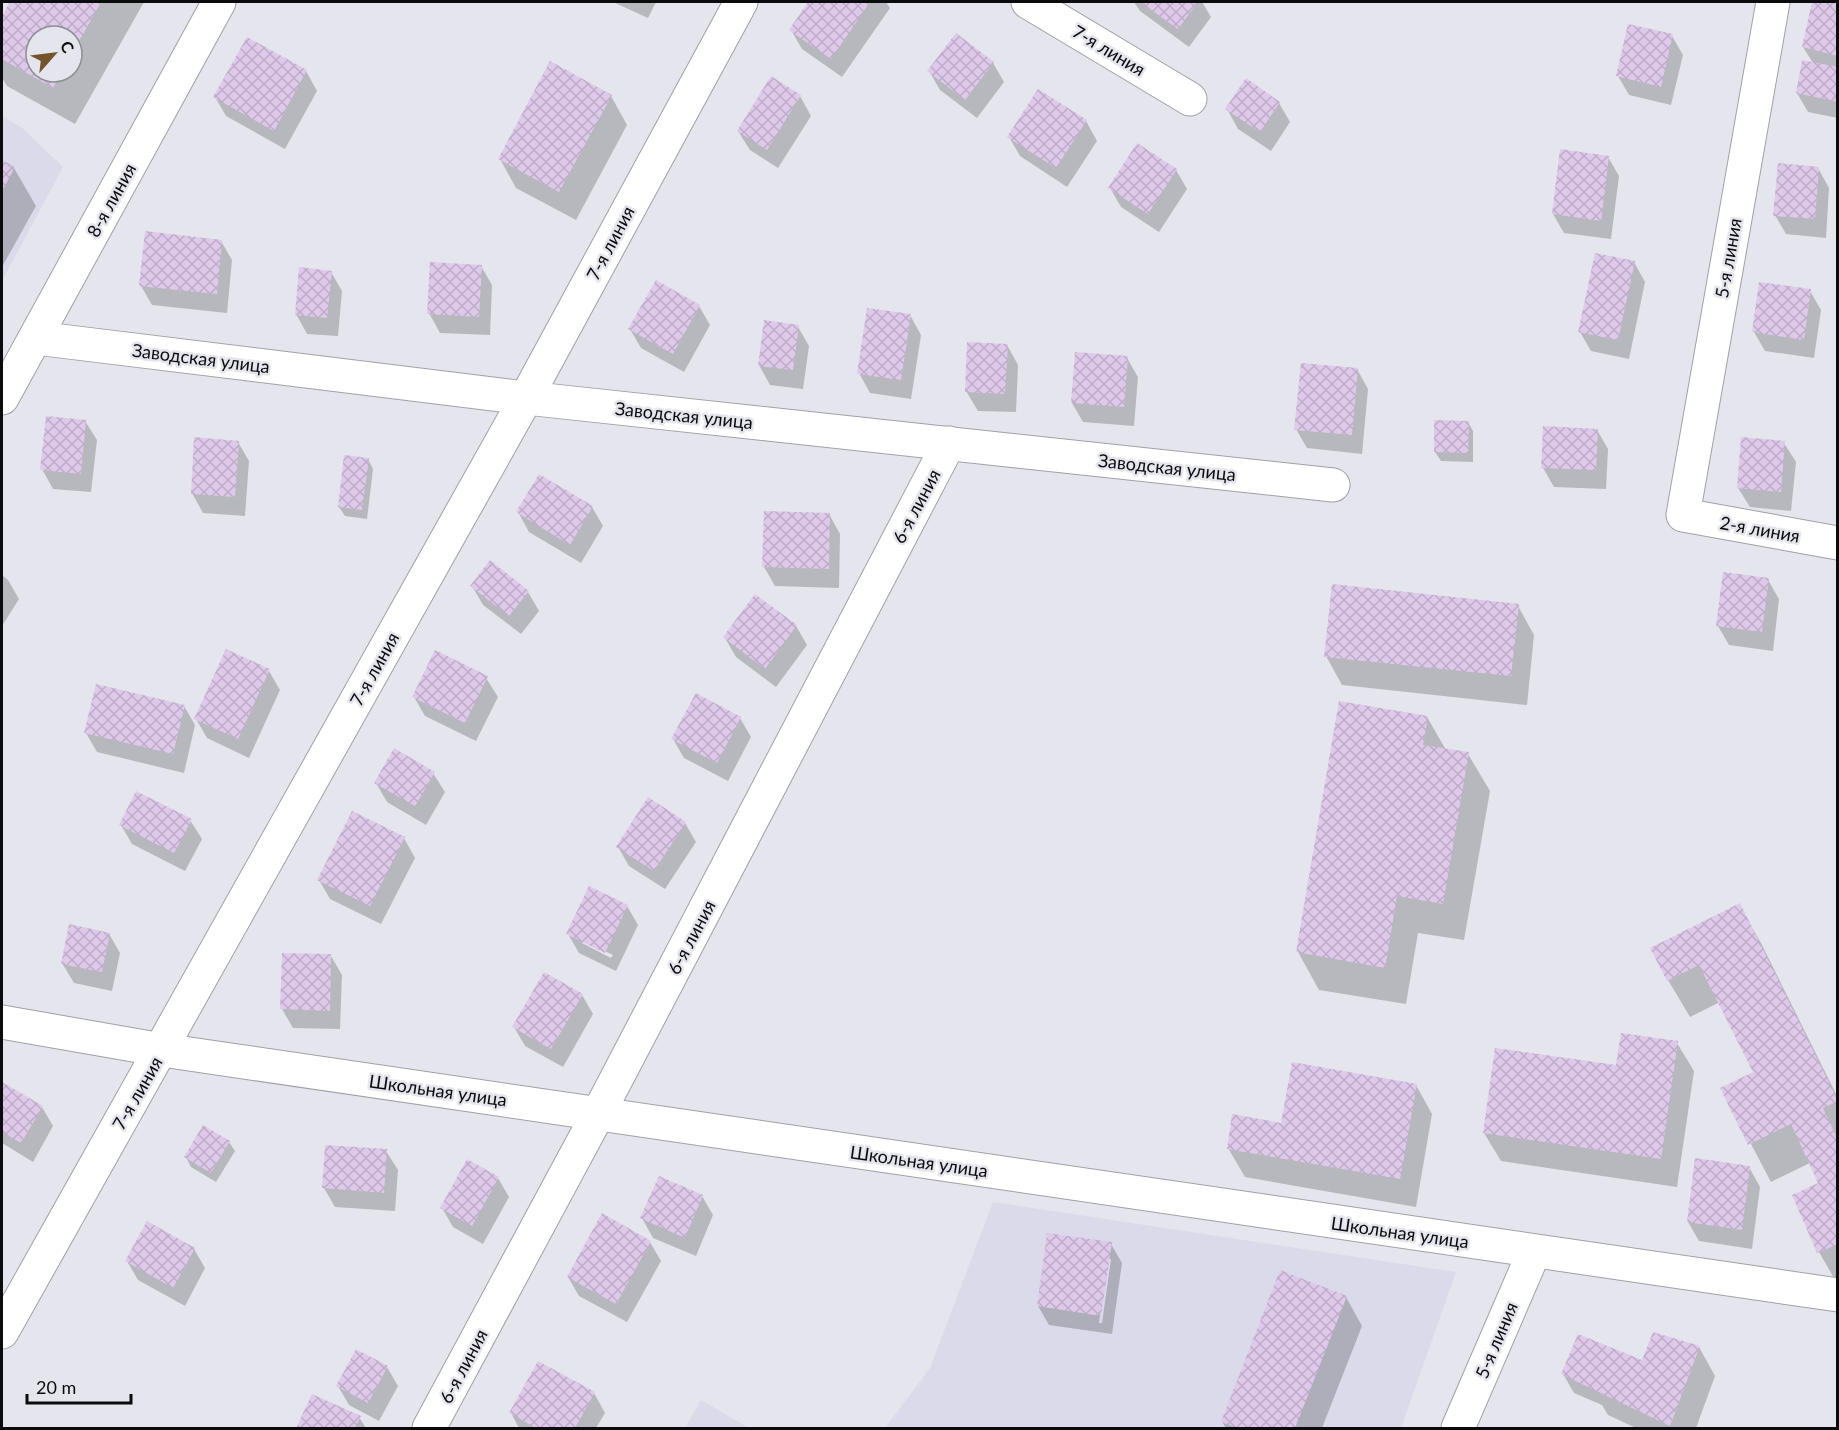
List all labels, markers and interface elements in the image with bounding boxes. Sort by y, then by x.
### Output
street label: 7-я линия [1069,20,1149,80]
north arrow [24,24,84,84]
text: С [57,38,79,56]
street label: 8-я линия [82,159,140,241]
street label: 7-я линия [581,202,639,284]
street label: 5-я линия [1710,216,1746,300]
street label: Заводская улица [131,339,271,377]
street label: Заводская улица [614,397,754,433]
street label: Заводская улица [1097,449,1237,485]
street label: 6-я линия [887,465,945,547]
street label: 2-я линия [1718,511,1802,547]
street label: 7-я линия [345,628,403,710]
street label: 6-я линия [662,896,720,978]
street label: 7-я линия [107,1052,167,1134]
street label: Школьная улица [368,1069,508,1111]
street label: Школьная улица [849,1140,989,1182]
street label: Школьная улица [1330,1211,1470,1253]
street label: 5-я линия [1470,1298,1522,1382]
street label: 6-я линия [434,1325,492,1407]
scale bar [27,1367,130,1405]
text: 20 m [36,1376,76,1398]

